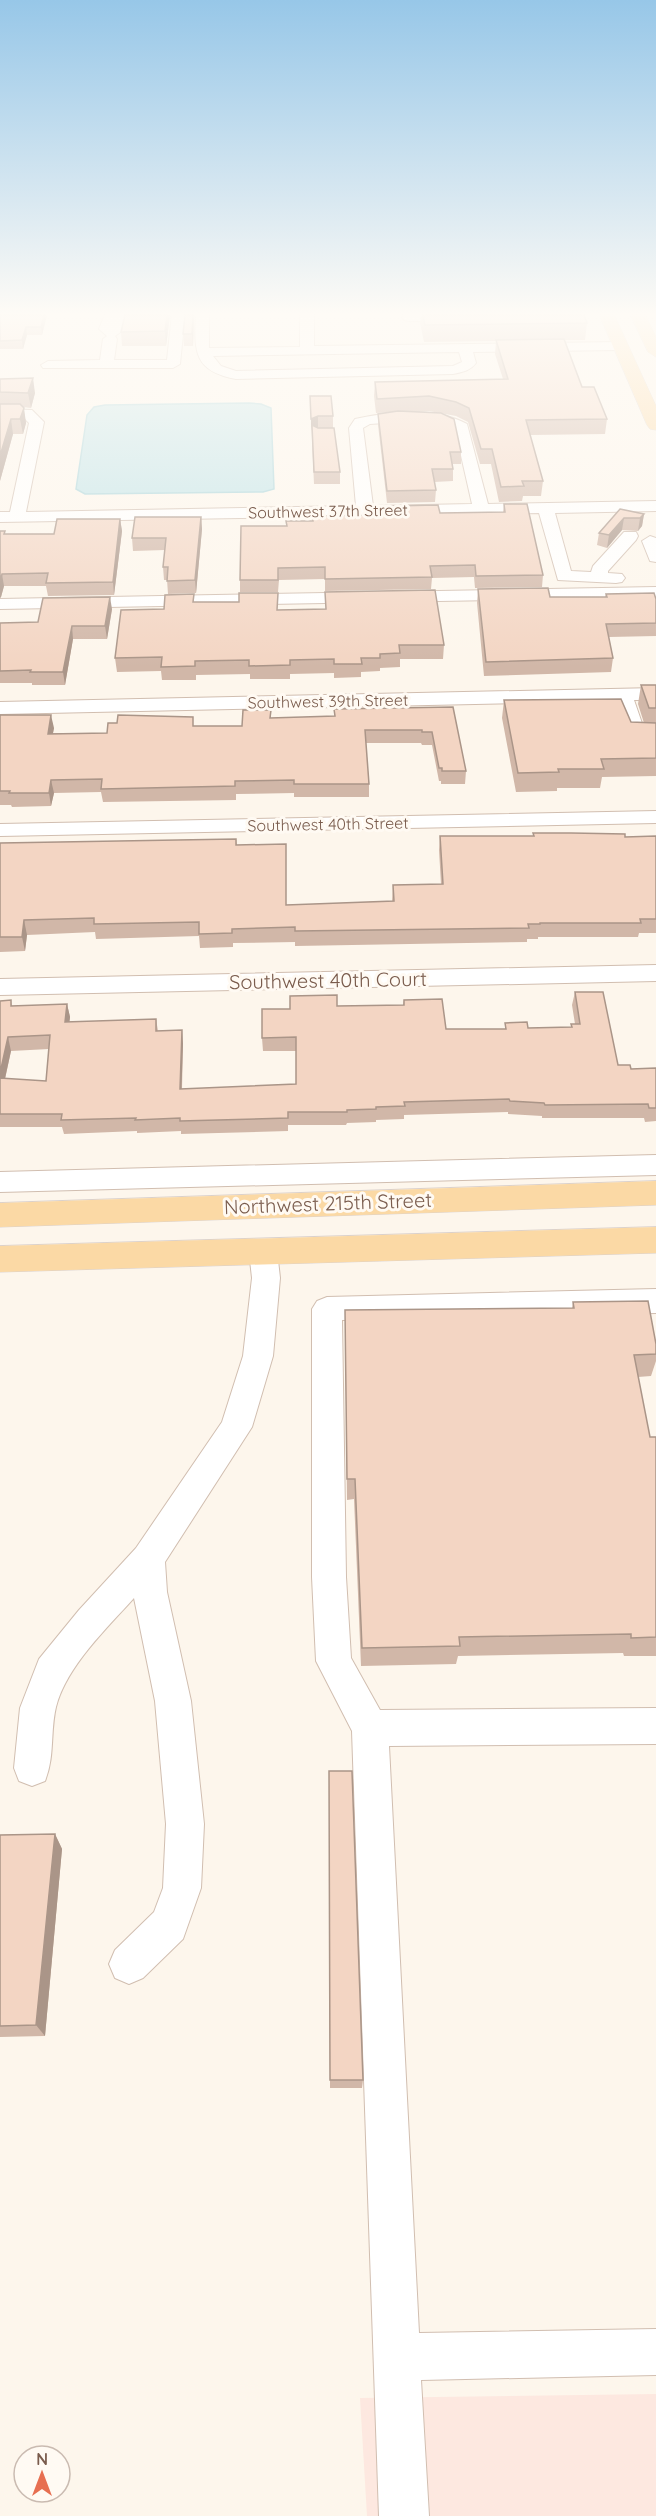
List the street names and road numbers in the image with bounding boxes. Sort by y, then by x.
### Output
street label: Southwest 37th Street [248,500,408,522]
street label: Southwest 39th Street [248,690,408,712]
street label: Southwest 40th Street [247,813,409,835]
street label: Southwest 40th Court [229,966,427,994]
street label: Northwest 215th Street [224,1187,433,1219]

